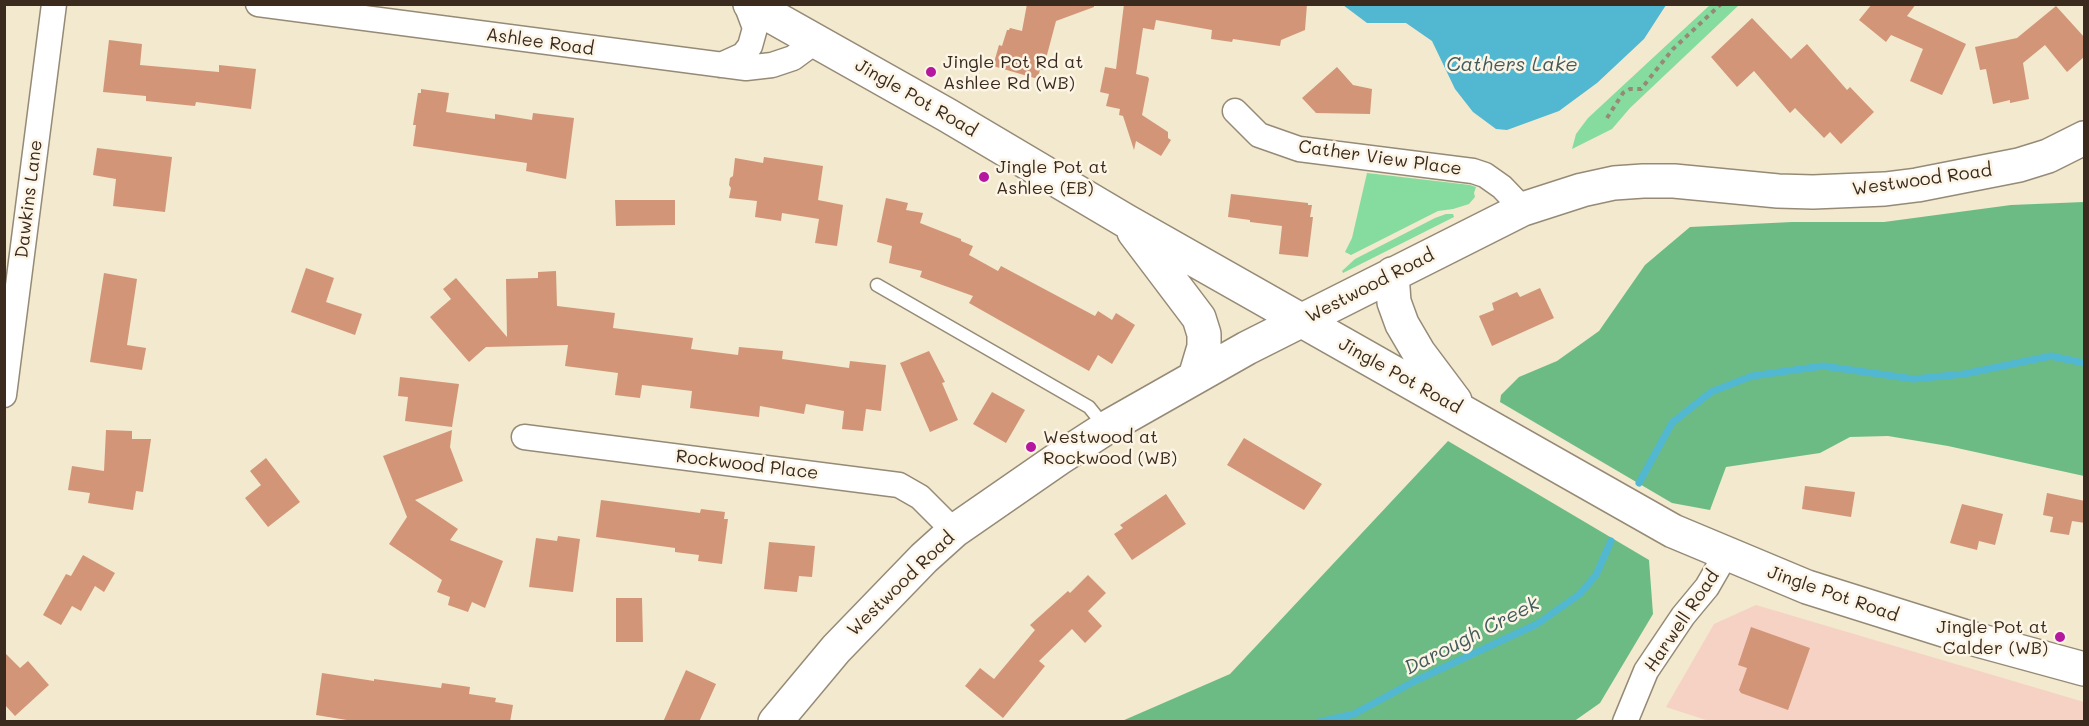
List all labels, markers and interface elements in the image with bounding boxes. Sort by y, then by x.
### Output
street label: Ashlee Road [485,24,595,60]
place label: Jingle Pot Rd at Ashlee Rd (WB) [943,51,1083,94]
water label: Cathers Lake [1446,53,1578,77]
street label: Jingle Pot Road [851,54,981,142]
marker: Jingle Pot Rd at Ashlee Rd (WB) [924,65,938,79]
street label: Cather View Place [1297,136,1463,180]
street label: Dawkins Lane [11,139,47,259]
place label: Jingle Pot at Ashlee (EB) [996,156,1108,198]
street label: Westwood Road [1851,159,1993,201]
marker: Jingle Pot at Ashlee (EB) [977,170,991,184]
street label: Westwood Road [1302,244,1438,328]
street label: Jingle Pot Road [1335,333,1465,419]
place label: Westwood at Rockwood (WB) [1043,426,1177,468]
marker: Westwood at Rockwood (WB) [1024,440,1038,454]
street label: Rockwood Place [675,446,819,484]
street label: Westwood Road [843,527,959,641]
street label: Jingle Pot Road [1765,561,1901,627]
street label: Harwell Road [1640,566,1724,676]
water label: Darough Creek [1401,592,1543,680]
place label: Jingle Pot at Calder (WB) [1936,616,2048,658]
marker: Jingle Pot at Calder (WB) [2053,630,2067,644]

